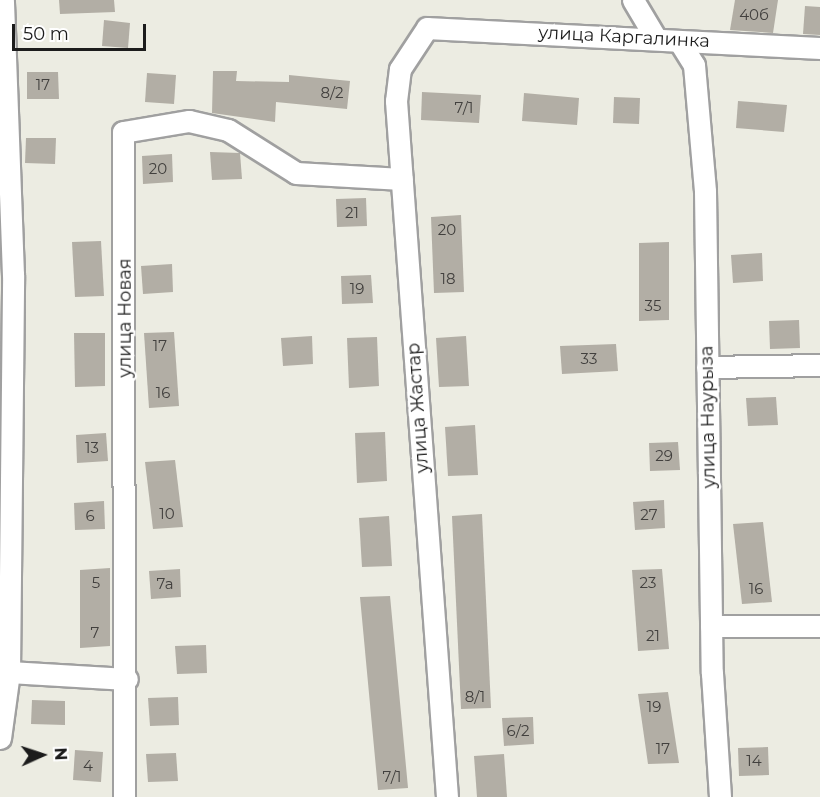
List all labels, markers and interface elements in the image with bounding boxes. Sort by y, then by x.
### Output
house number: 40б [739,6,769,24]
scale bar [15,12,148,50]
street label: улица Каргалинка [538,22,710,52]
text: 50 m [23,23,69,45]
house number: 17 [36,76,50,94]
house number: 8/2 [320,84,344,102]
house number: 7/1 [454,99,474,117]
house number: 20 [149,160,167,178]
house number: 21 [345,204,359,222]
house number: 20 [438,221,456,239]
street label: улица Новая [114,258,136,378]
house number: 18 [441,270,455,288]
house number: 19 [350,280,364,298]
house number: 35 [645,297,661,315]
house number: 17 [153,337,167,355]
street label: улица Жастар [403,342,433,474]
street label: улица Наурыза [696,345,720,489]
house number: 33 [581,350,597,368]
house number: 16 [156,384,170,402]
house number: 13 [85,439,99,457]
house number: 29 [655,447,673,465]
house number: 10 [159,505,175,523]
house number: 27 [640,506,658,524]
house number: 6 [85,507,95,525]
house number: 5 [92,574,100,592]
house number: 23 [640,574,656,592]
house number: 7а [157,575,173,593]
house number: 16 [749,580,763,598]
house number: 7 [91,624,99,642]
house number: 21 [646,627,660,645]
house number: 8/1 [465,688,485,706]
house number: 19 [647,698,661,716]
house number: 6/2 [507,722,529,740]
north arrow [12,725,72,785]
house number: 17 [656,740,670,758]
text: N [51,747,70,761]
house number: 14 [746,752,762,770]
house number: 4 [83,757,93,775]
house number: 7/1 [382,768,402,786]

